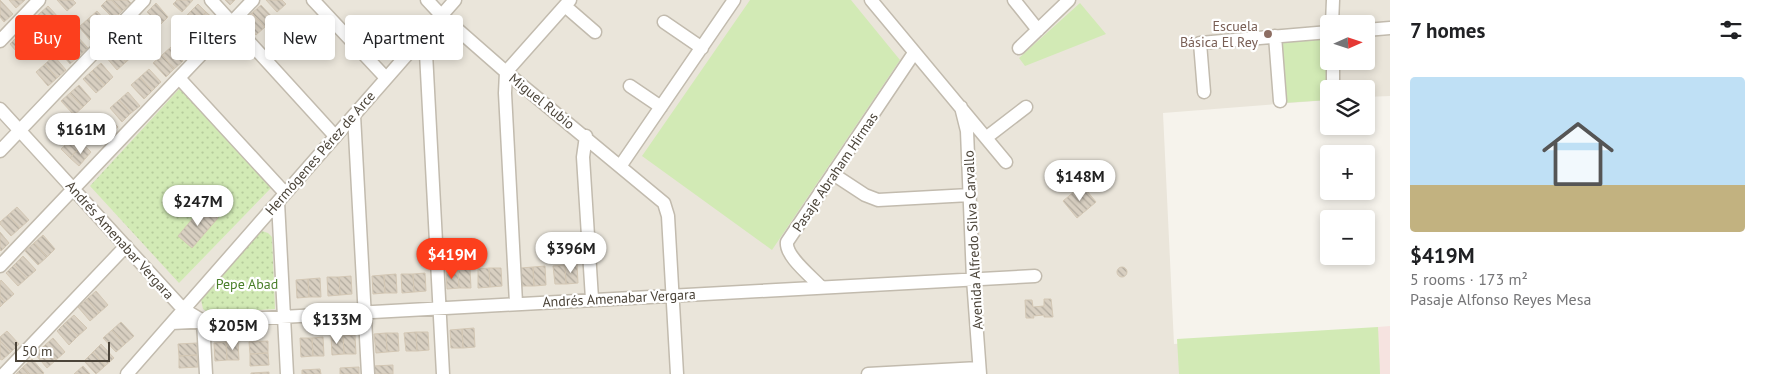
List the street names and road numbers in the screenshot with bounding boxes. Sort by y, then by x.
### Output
street label: Miguel Rubio [505,69,579,133]
street label: Hermógenes Pérez de Arce [261,87,379,219]
street label: Pasaje Abraham Hirmas [788,109,882,235]
street label: Avenida Alfredo Silva Carvallo [959,150,987,330]
street label: Andrés Amenabar Vergara [62,177,178,303]
street label: Andrés Amenabar Vergara [542,285,696,311]

